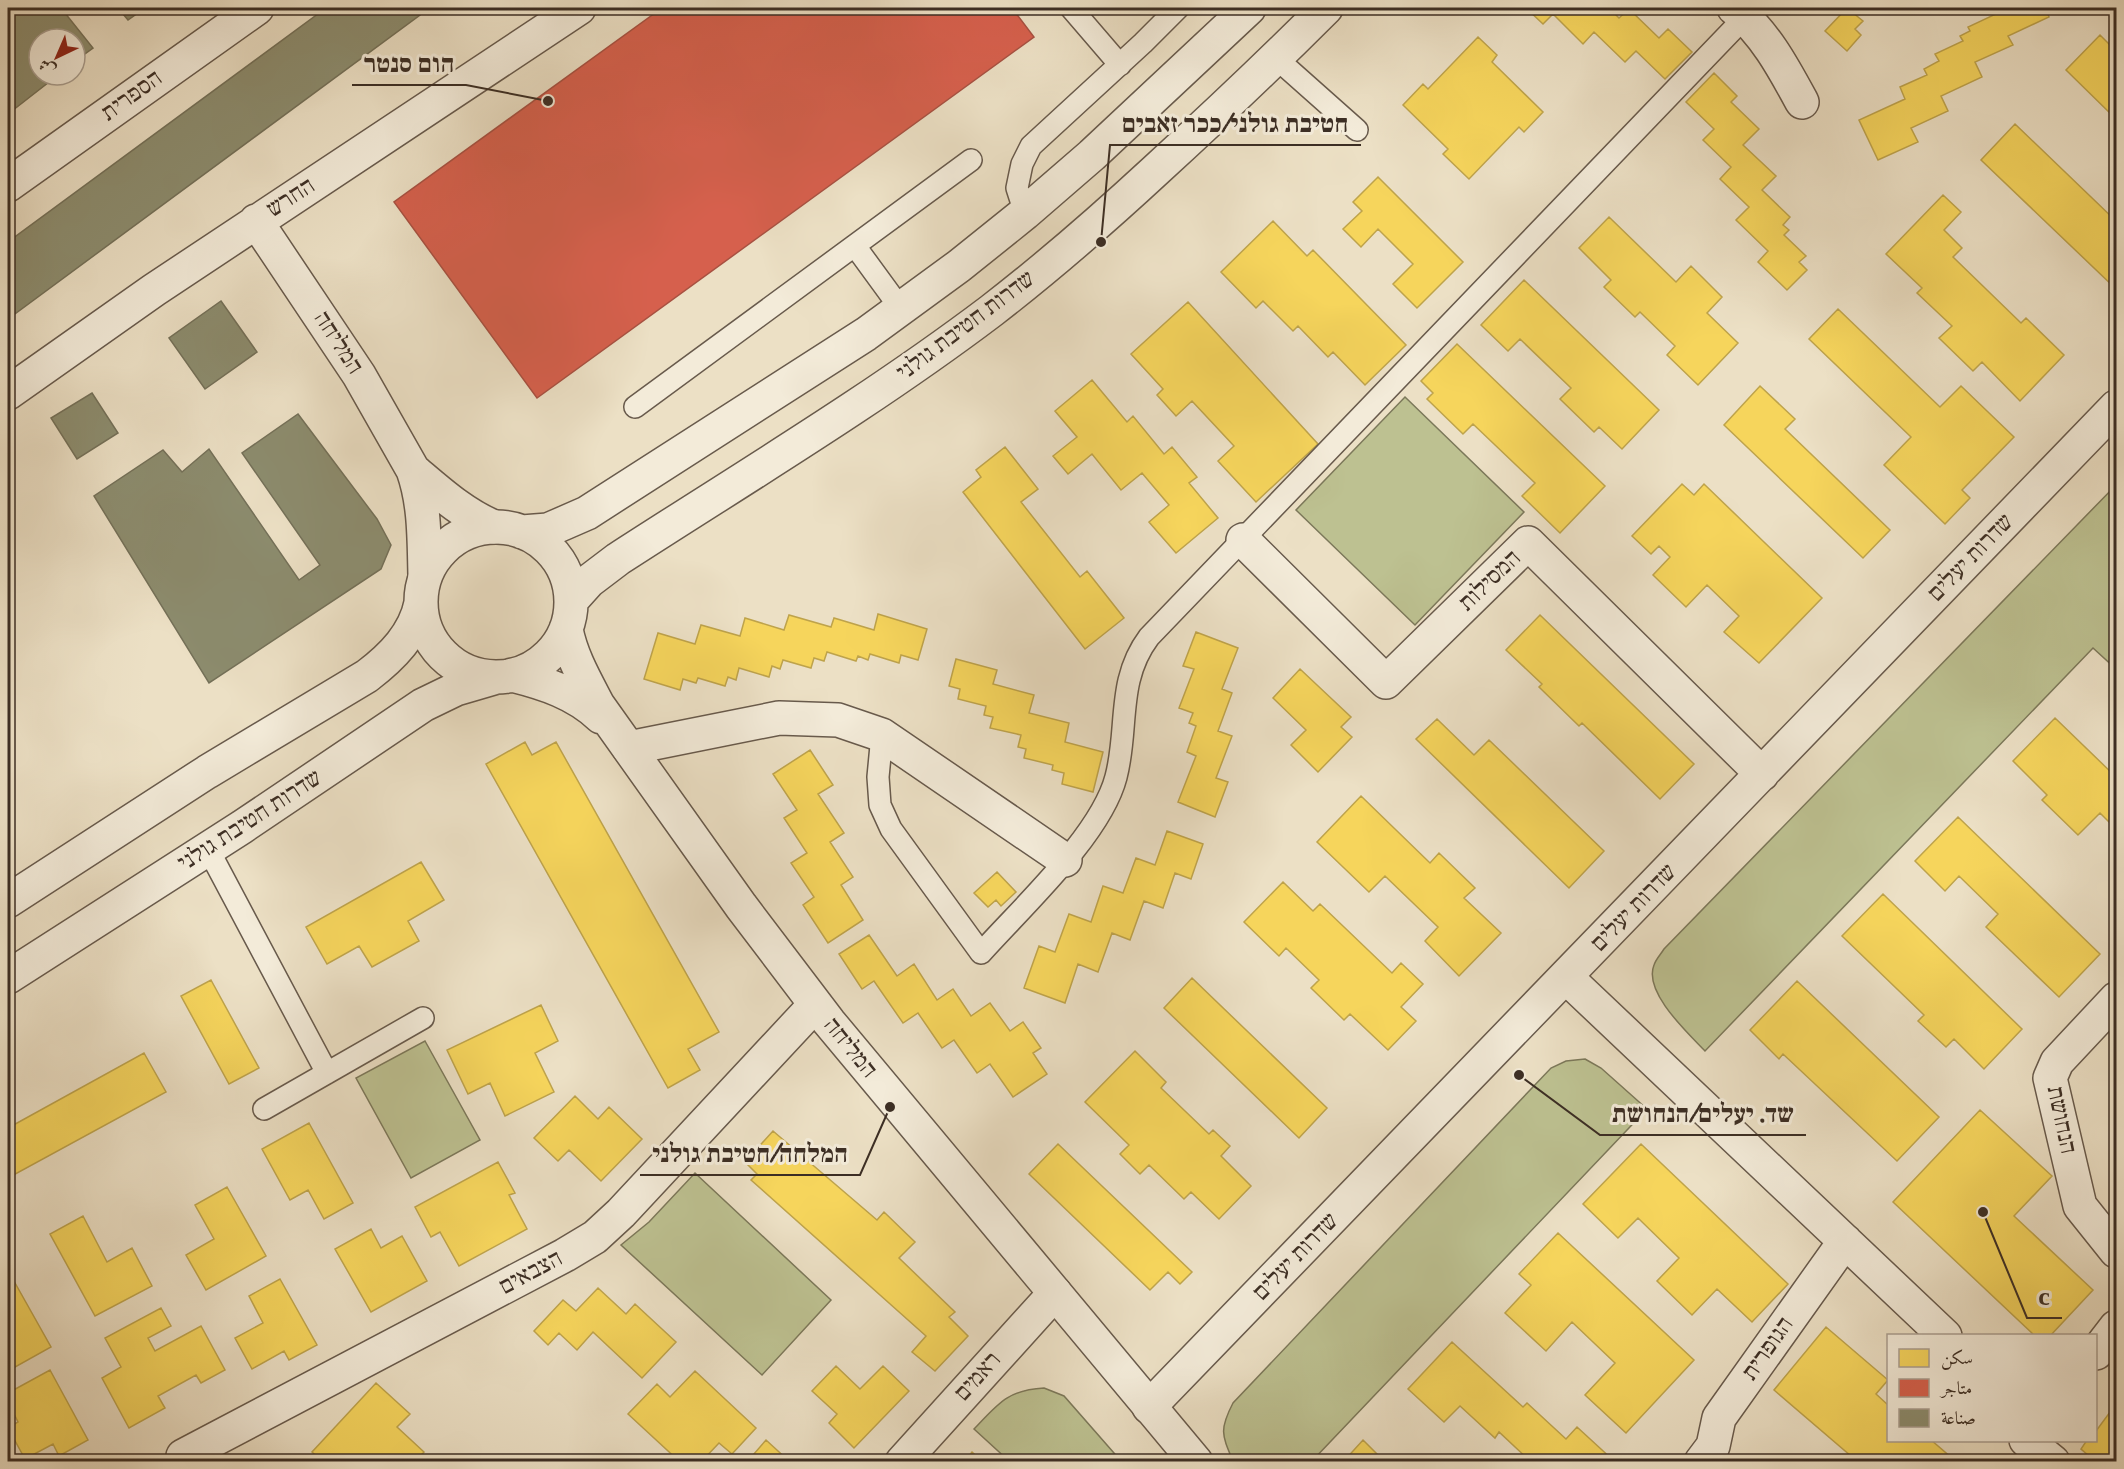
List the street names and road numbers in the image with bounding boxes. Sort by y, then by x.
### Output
street label: הספרית [95,63,169,129]
street label: החרש [261,171,321,225]
street label: שדרות חטיבת גולני [890,264,1042,388]
street label: המליחה [306,305,370,381]
street label: שדרות יעלים [1921,507,2021,609]
street label: המסילות [1452,544,1528,618]
street label: שדרות חטיבת גולני [172,763,328,879]
street label: שדרות יעלים [1584,857,1684,959]
street label: המליחה [816,1011,884,1085]
street label: הנחושת [2039,1083,2083,1157]
street label: שדרות יעלים [1246,1206,1346,1308]
street label: הצבאים [494,1243,568,1303]
street label: הגופרית [1735,1311,1801,1387]
street label: ראמים [948,1346,1008,1408]

